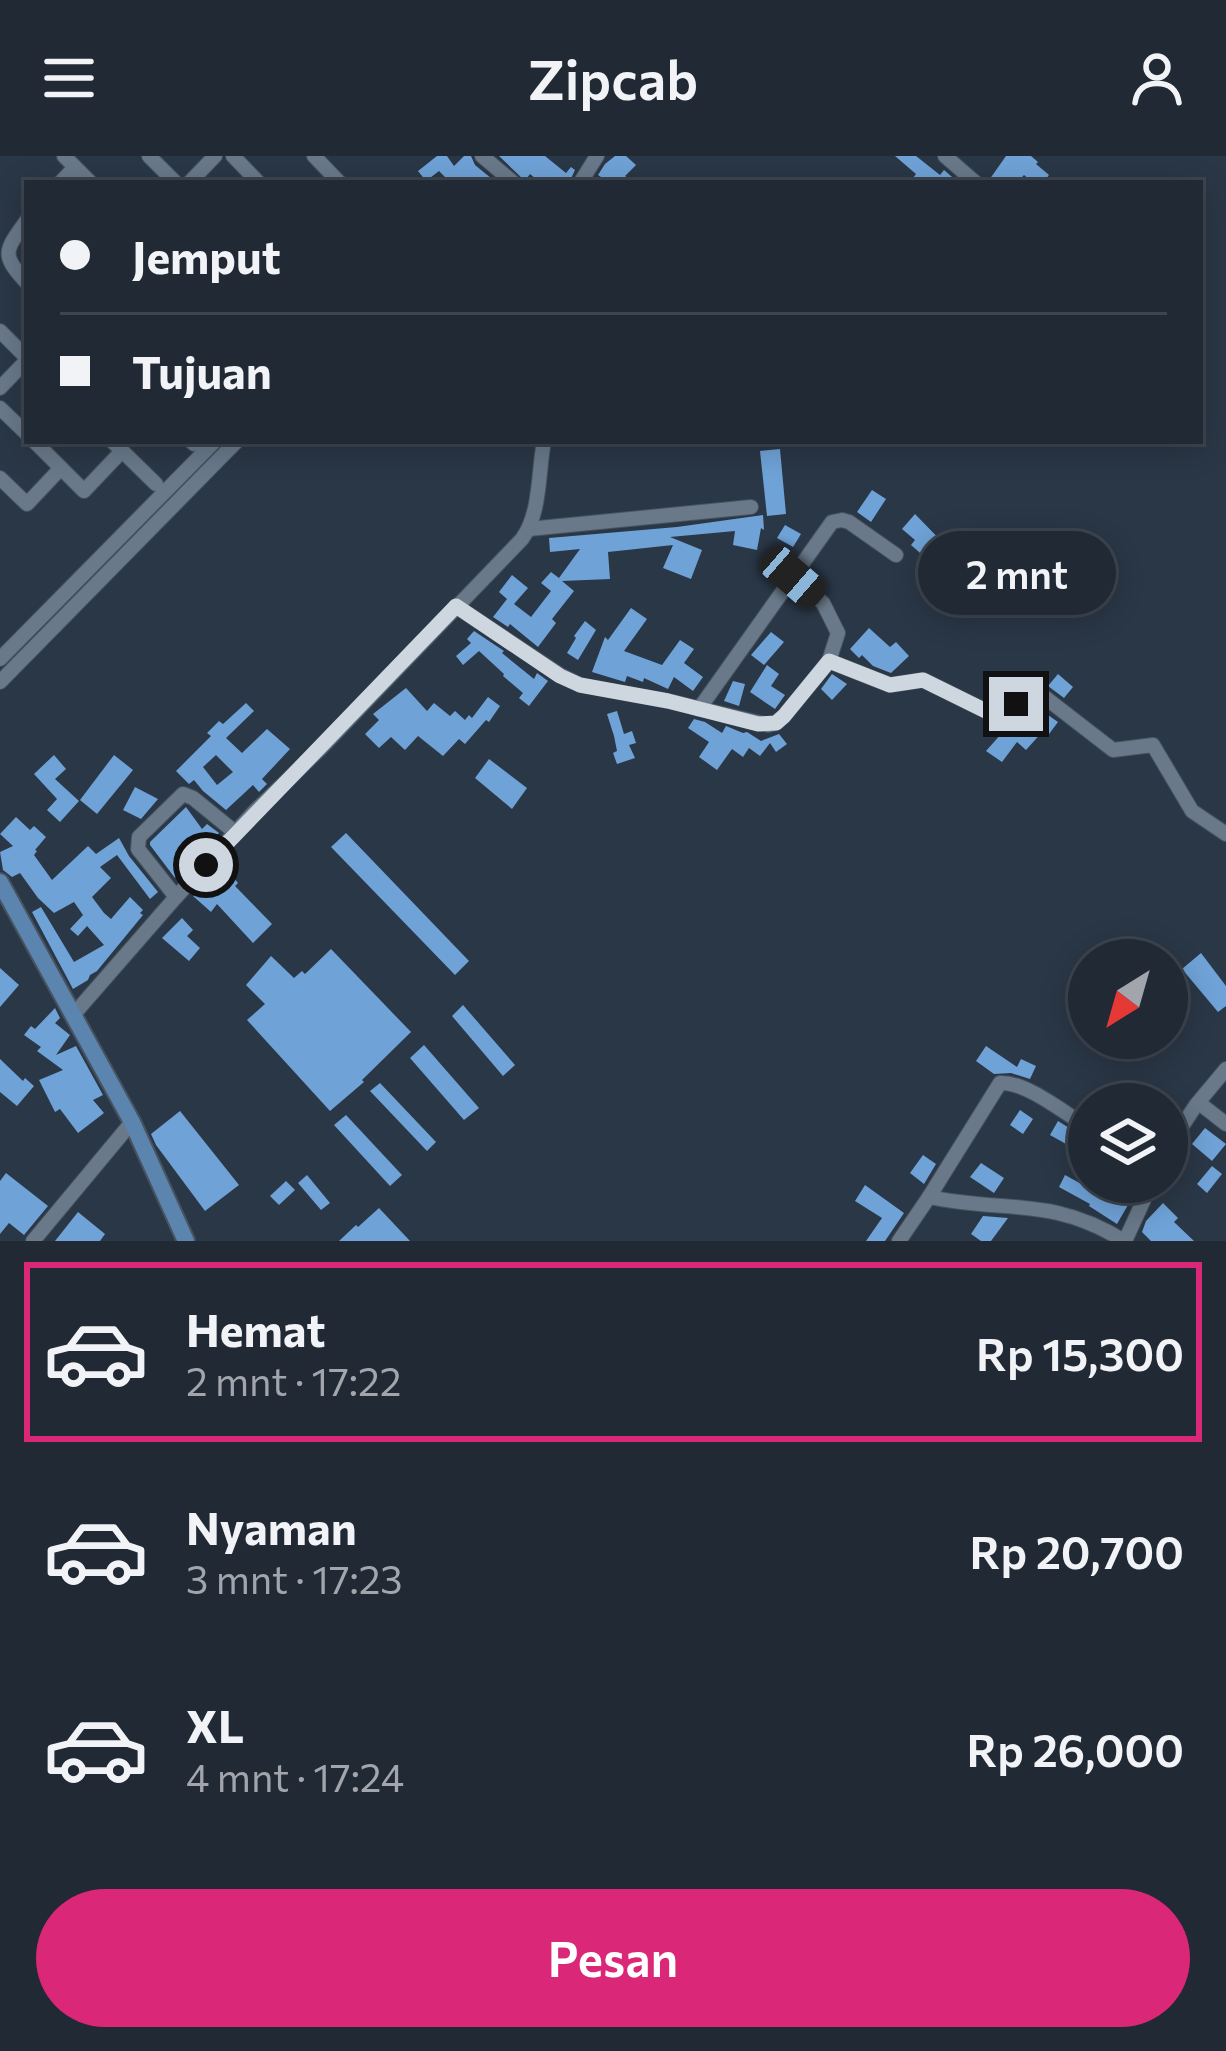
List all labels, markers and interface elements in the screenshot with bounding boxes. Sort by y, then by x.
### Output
icon: menu [36,45,102,111]
text: Zipcab [528,45,698,111]
icon: person [1124,45,1190,111]
text: Jemput [132,228,281,283]
text: Tujuan [132,343,272,398]
callout: 2 mnt [917,530,1115,614]
car [754,540,832,614]
text: 2 mnt [966,549,1068,597]
route end [989,677,1043,731]
route start [179,838,233,892]
north arrow [1068,939,1188,1059]
map controls [1068,939,1188,1203]
button: layers [1068,1083,1188,1203]
icon: car [42,1298,150,1406]
text: Hemat [186,1301,325,1356]
text: Rp 15,300 [976,1325,1184,1380]
text: 2 mnt · 17:22 [186,1356,401,1404]
icon: car [42,1496,150,1604]
text: Nyaman [186,1499,357,1554]
text: Rp 20,700 [970,1523,1184,1578]
text: 3 mnt · 17:23 [186,1554,403,1602]
icon: car [42,1694,150,1802]
text: XL [186,1697,244,1752]
text: Rp 26,000 [966,1721,1184,1776]
text: 4 mnt · 17:24 [186,1752,404,1800]
button: Pesan [36,1889,1190,2027]

